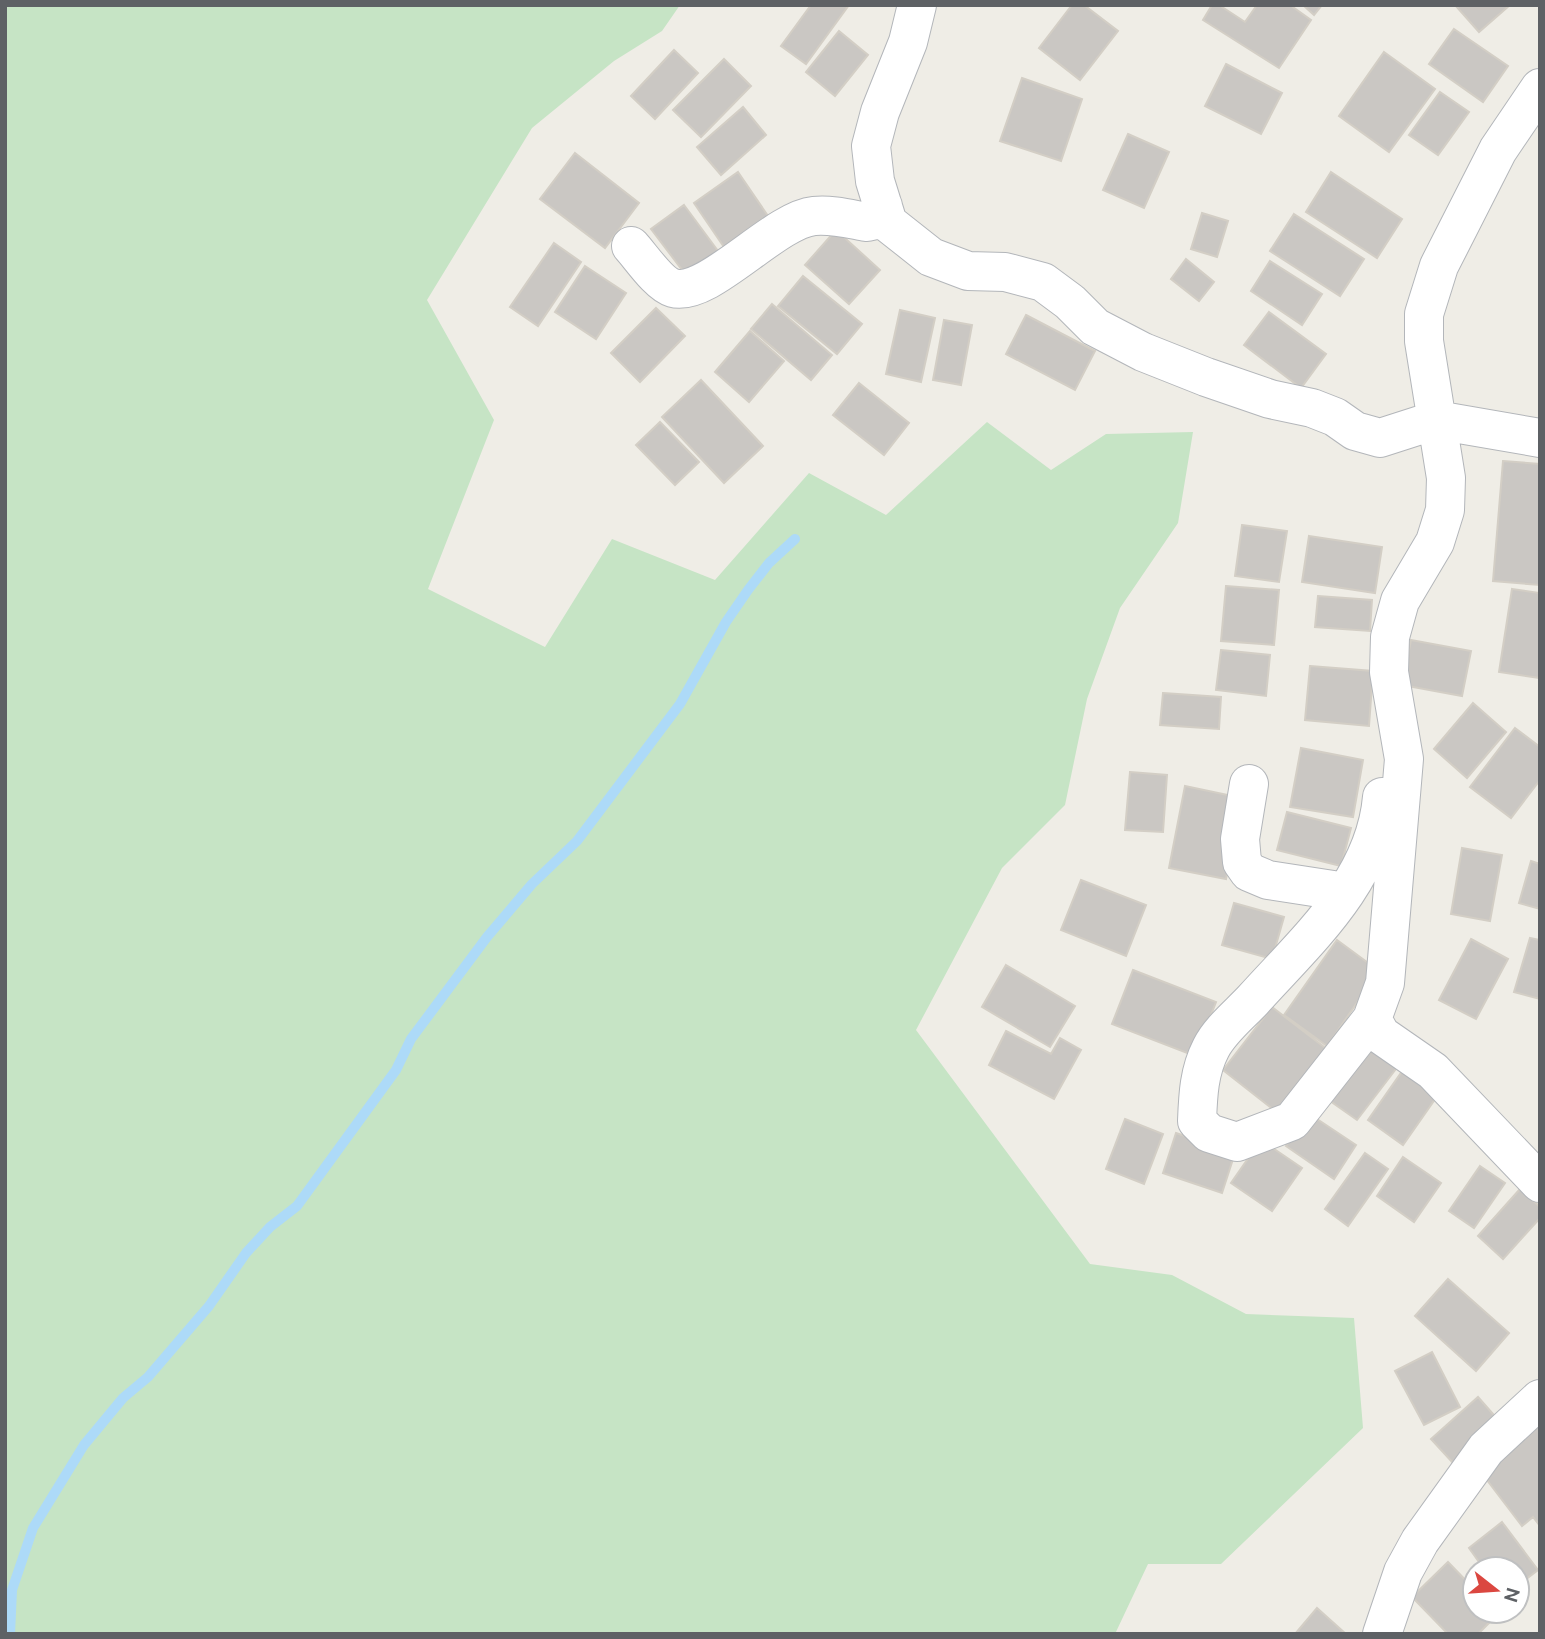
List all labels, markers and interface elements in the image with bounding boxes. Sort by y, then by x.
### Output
north arrow [1461,1555,1531,1625]
text: N [1500,1585,1525,1605]

